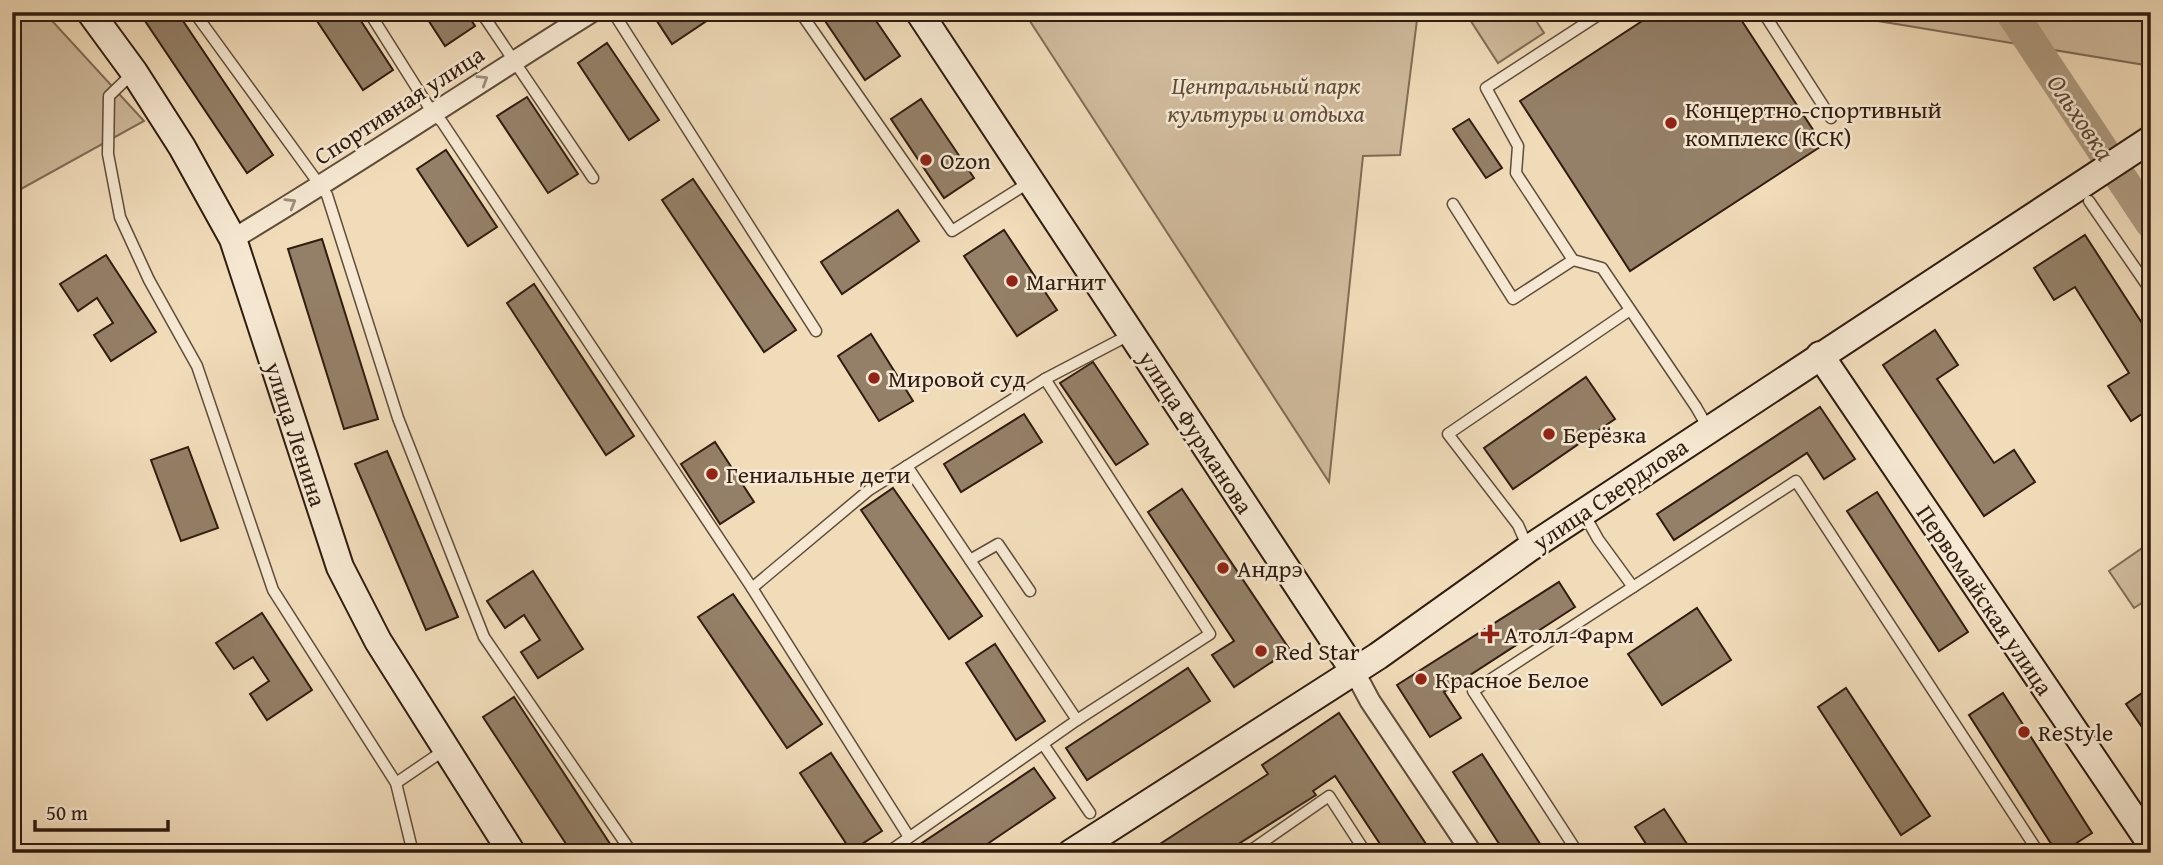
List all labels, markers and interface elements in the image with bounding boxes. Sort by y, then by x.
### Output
street label: Спортивная улица [307,36,492,173]
water label: Ольховка [2038,66,2124,168]
park label: Центральный парк культуры и отдыха [1167,68,1365,131]
one-way arrow [475,76,488,89]
place label: Концертно-спортивный комплекс (КСК) [1685,92,1942,155]
marker: Концертно-спортивный комплекс (КСК) [1663,115,1679,131]
place label: Ozon [940,143,991,178]
marker: Ozon [918,152,934,168]
one-way arrow [284,199,297,212]
place label: Магнит [1026,264,1107,299]
marker: Магнит [1004,273,1020,289]
street label: улица Фурманова [1129,342,1262,521]
street label: улица Ленина [256,356,336,511]
place label: Мировой суд [888,361,1026,396]
marker: Мировой суд [866,370,882,386]
place label: Берёзка [1563,417,1647,452]
marker: Берёзка [1541,426,1557,442]
street label: улица Свердлова [1524,429,1695,560]
place label: Гениальные дети [726,457,911,492]
marker: Гениальные дети [704,466,720,482]
street label: Первомайская улица [1908,498,2062,703]
place label: Андрэ [1237,551,1303,586]
marker: Андрэ [1215,560,1231,576]
place label: Атолл-Фарм [1504,617,1634,652]
marker: Атолл-Фарм [1482,626,1498,642]
place label: Red Star [1275,634,1360,669]
marker: Red Star [1253,643,1269,659]
place label: Красное Белое [1435,662,1589,697]
marker: Красное Белое [1413,671,1429,687]
place label: ReStyle [2038,715,2113,750]
marker: ReStyle [2016,724,2032,740]
scale bar [35,788,168,832]
text: 50 m [46,797,88,828]

